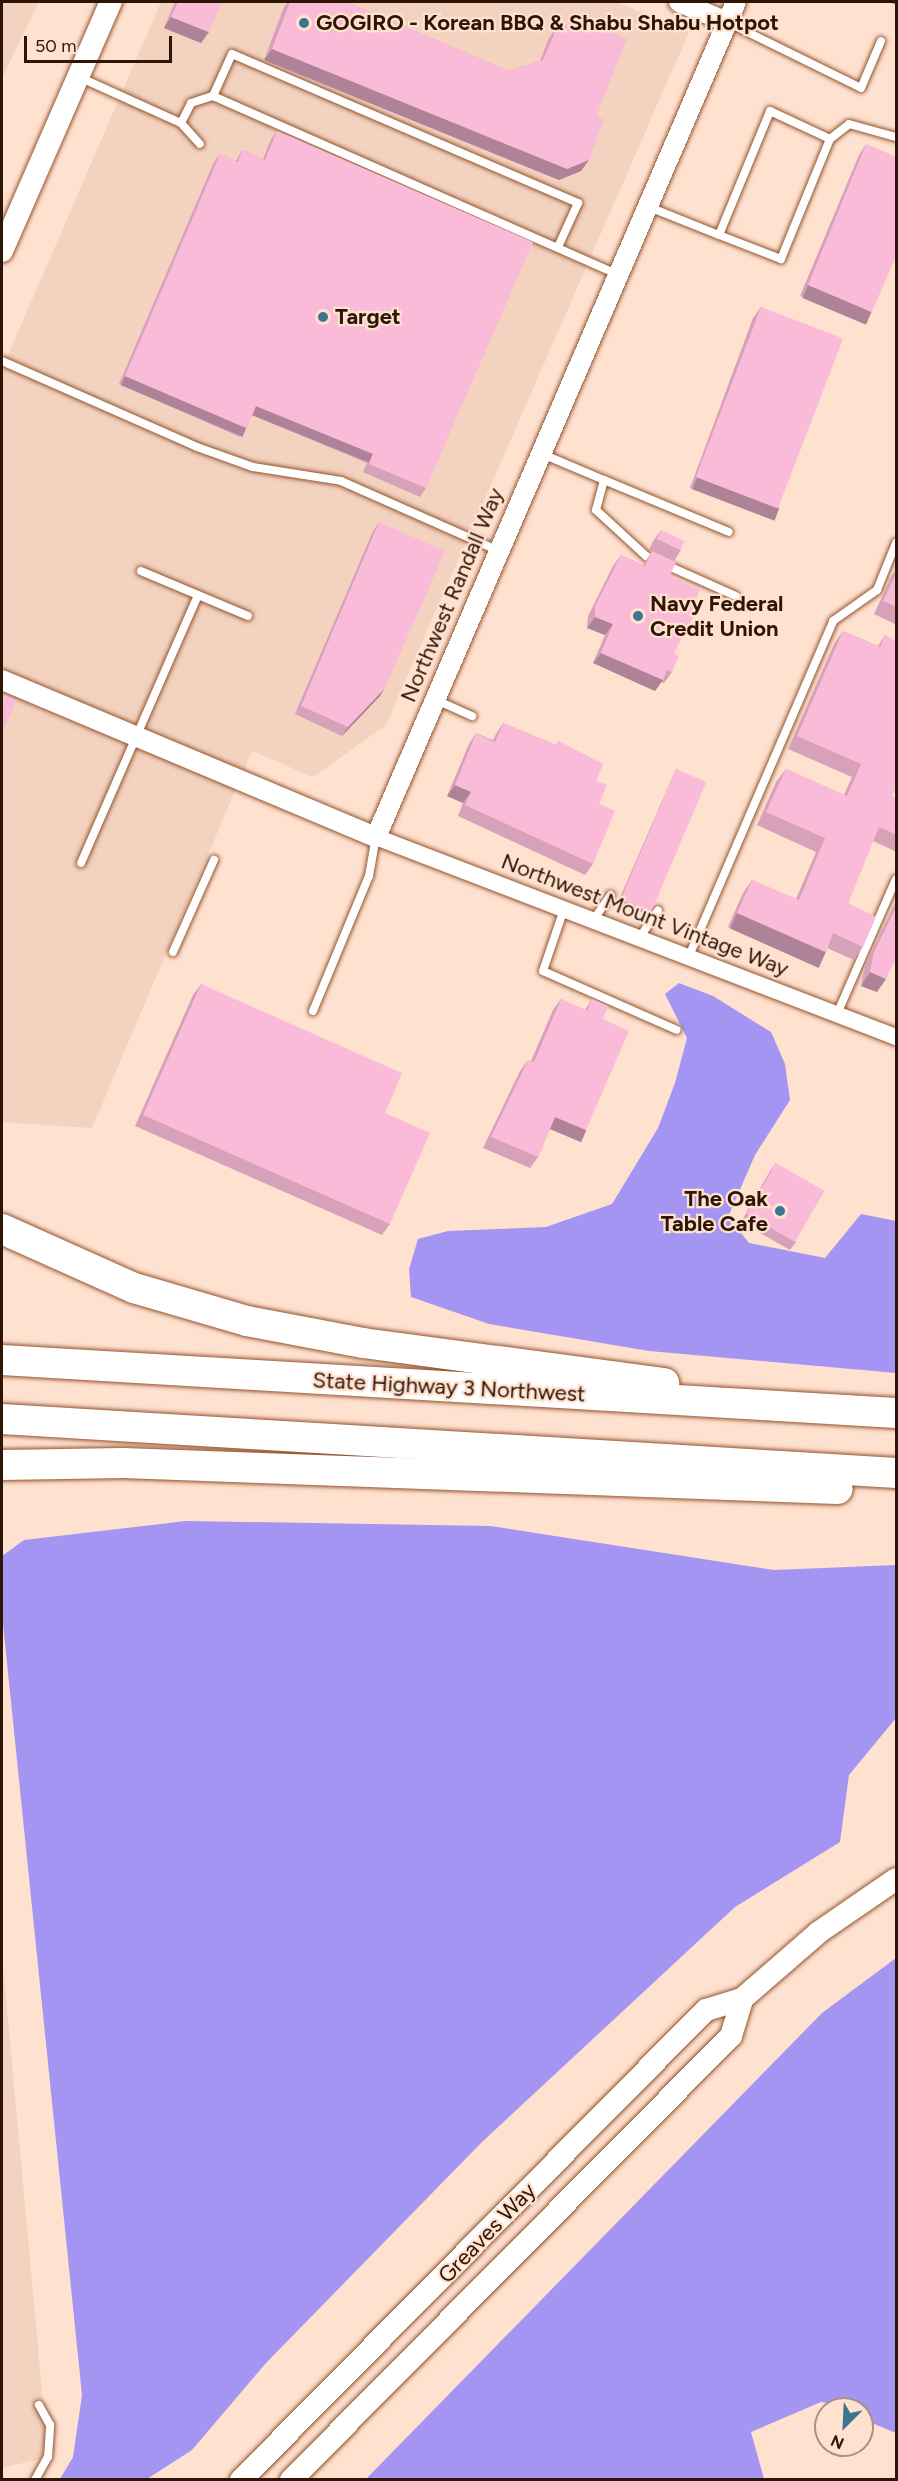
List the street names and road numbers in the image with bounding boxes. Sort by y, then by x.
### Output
street label: Northwest Randall Way [395,484,509,706]
street label: Northwest Mount Vintage Way [498,848,792,982]
street label: State Highway 3 Northwest [312,1367,586,1407]
street label: Greaves Way [433,2177,541,2289]

